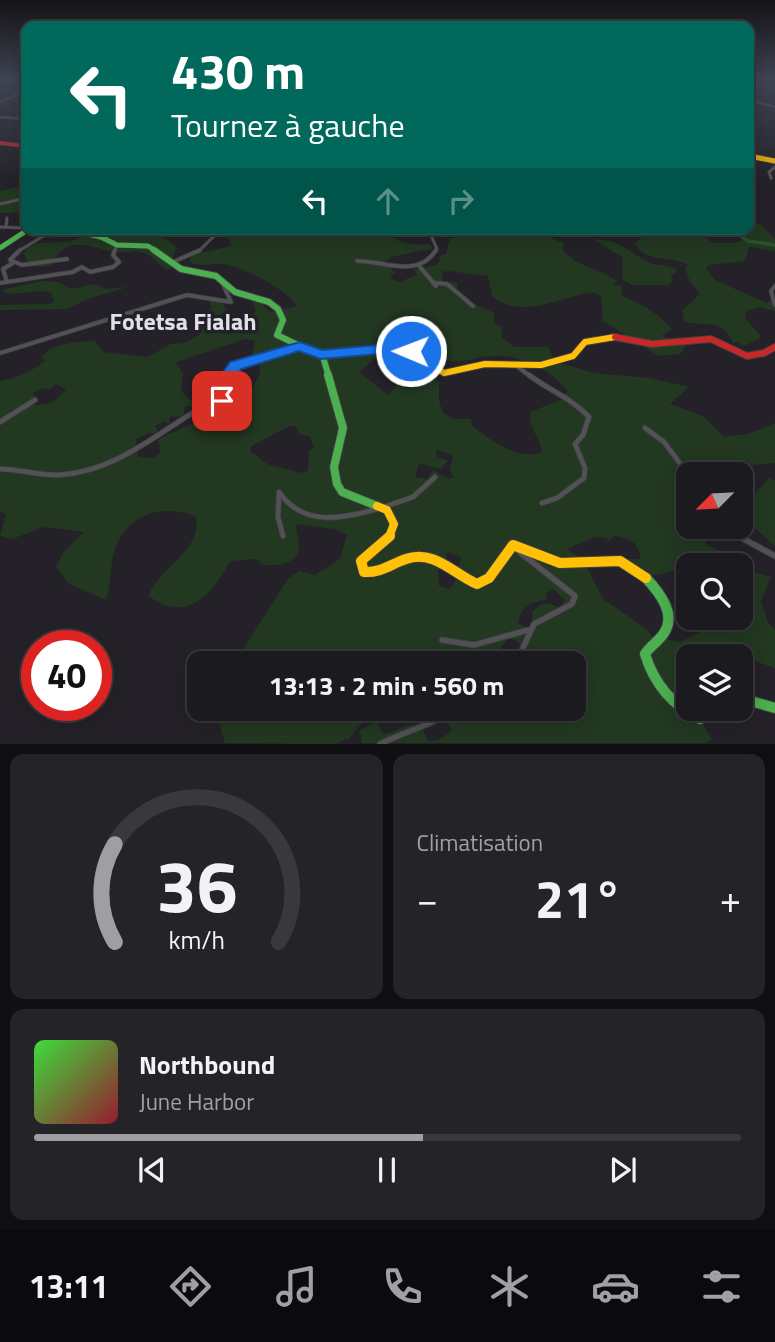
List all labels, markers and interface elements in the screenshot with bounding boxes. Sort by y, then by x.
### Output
text: 430 m [171,33,305,108]
icon: left [56,49,147,140]
text: Tournez à gauche [171,101,405,149]
icon: left [296,182,334,220]
icon: ahead [369,182,407,220]
icon: right [442,182,480,220]
district label: Fotetsa Fialah [110,303,256,339]
position arrow [374,314,448,388]
pin [192,371,252,431]
icon: arrive [203,382,241,420]
north arrow [676,462,752,539]
map controls [676,462,753,721]
button: search [676,553,753,630]
speed limit sign: 40 [21,630,112,721]
button: layers [676,644,753,721]
text: 13:13 · 2 min · 560 m [269,666,504,705]
text: Climatisation [417,825,543,860]
text: 36 [155,831,237,941]
text: 21° [535,859,622,938]
text: − [417,870,438,928]
text: + [720,870,741,928]
text: km/h [168,921,225,959]
text: Northbound [139,1045,275,1084]
text: June Harbor [139,1084,254,1119]
icon: previous [133,1151,171,1189]
icon: pause [368,1151,406,1189]
icon: next [604,1151,642,1189]
text: 13:11 [29,1262,109,1310]
icon: directions [166,1262,215,1311]
icon: music [272,1262,321,1311]
icon: phone [378,1262,427,1311]
icon: climate [485,1262,534,1311]
icon: car [591,1262,640,1311]
icon: filters [697,1262,746,1311]

